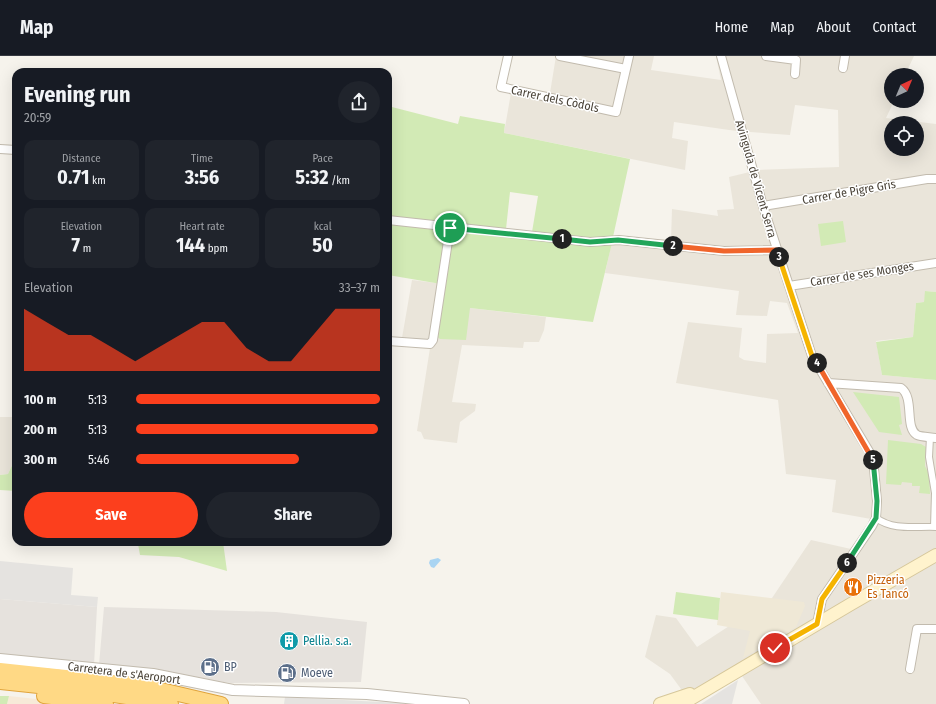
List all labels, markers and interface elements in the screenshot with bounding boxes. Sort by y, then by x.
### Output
text: Map [20,16,53,39]
text: Home [715,19,748,36]
text: Map [770,19,794,36]
text: About [816,19,851,36]
text: Contact [873,19,916,36]
north arrow [884,68,924,108]
map controls [884,68,924,156]
text: Evening run [24,81,131,108]
button: share [338,81,380,123]
street label: Carrer dels Còdols [510,83,600,115]
text: 20:59 [24,110,51,125]
button: locate [884,116,924,156]
street label: Avinguda de Vicent Serra [732,118,780,240]
text: Distance [62,152,101,165]
text: Time [191,152,213,165]
text: Pace [312,152,333,165]
text: 0.71 [57,165,89,189]
text: 3:56 [185,165,219,189]
text: 5:32 [295,165,329,189]
text: km [89,174,106,187]
text: /km [329,174,350,187]
street label: Carrer de Pigre Gris [801,177,897,207]
pin [433,211,467,245]
icon: arrive [439,217,461,239]
text: Elevation [61,220,102,233]
text: Heart rate [179,220,225,233]
text: kcal [314,220,332,233]
pin: 1 [552,229,572,249]
text: 1 [560,232,564,245]
text: 7 [72,233,80,257]
text: 144 [176,233,205,257]
text: 50 [312,233,333,257]
pin: 2 [663,236,683,256]
text: 2 [670,239,676,252]
text: m [80,242,91,255]
text: bpm [205,242,228,255]
pin: 3 [769,247,789,267]
text: 3 [776,250,782,263]
street label: Carrer de ses Monges [809,259,915,289]
text: Elevation [24,280,73,295]
text: 33–37 m [339,280,380,295]
pin: 4 [807,353,827,373]
text: 4 [814,356,820,369]
text: 100 m [24,392,56,407]
text: 5:13 [88,392,107,407]
text: 200 m [24,422,57,437]
text: 5:13 [88,422,107,437]
pin: 5 [863,450,883,470]
text: 300 m [24,452,57,467]
text: 5:46 [88,452,109,467]
text: 5 [870,453,876,466]
button: Save [24,492,198,538]
button: Share [206,492,380,538]
pin: 6 [837,553,857,573]
text: 6 [844,556,850,569]
place label: Pizzeria Es Tancó [867,573,909,601]
restaurant icon: Pizzeria Es Tancó [842,576,864,598]
building icon: Pellia. s.a. [278,630,300,652]
pin [758,631,792,665]
place label: Pellia. s.a. [303,634,352,648]
icon: check [764,637,786,659]
fuel station icon: BP [199,656,221,678]
street label: Carretera de s'Aeroport [67,659,181,687]
place label: BP [224,660,237,674]
fuel station icon: Moeve [276,662,298,684]
place label: Moeve [301,666,333,680]

